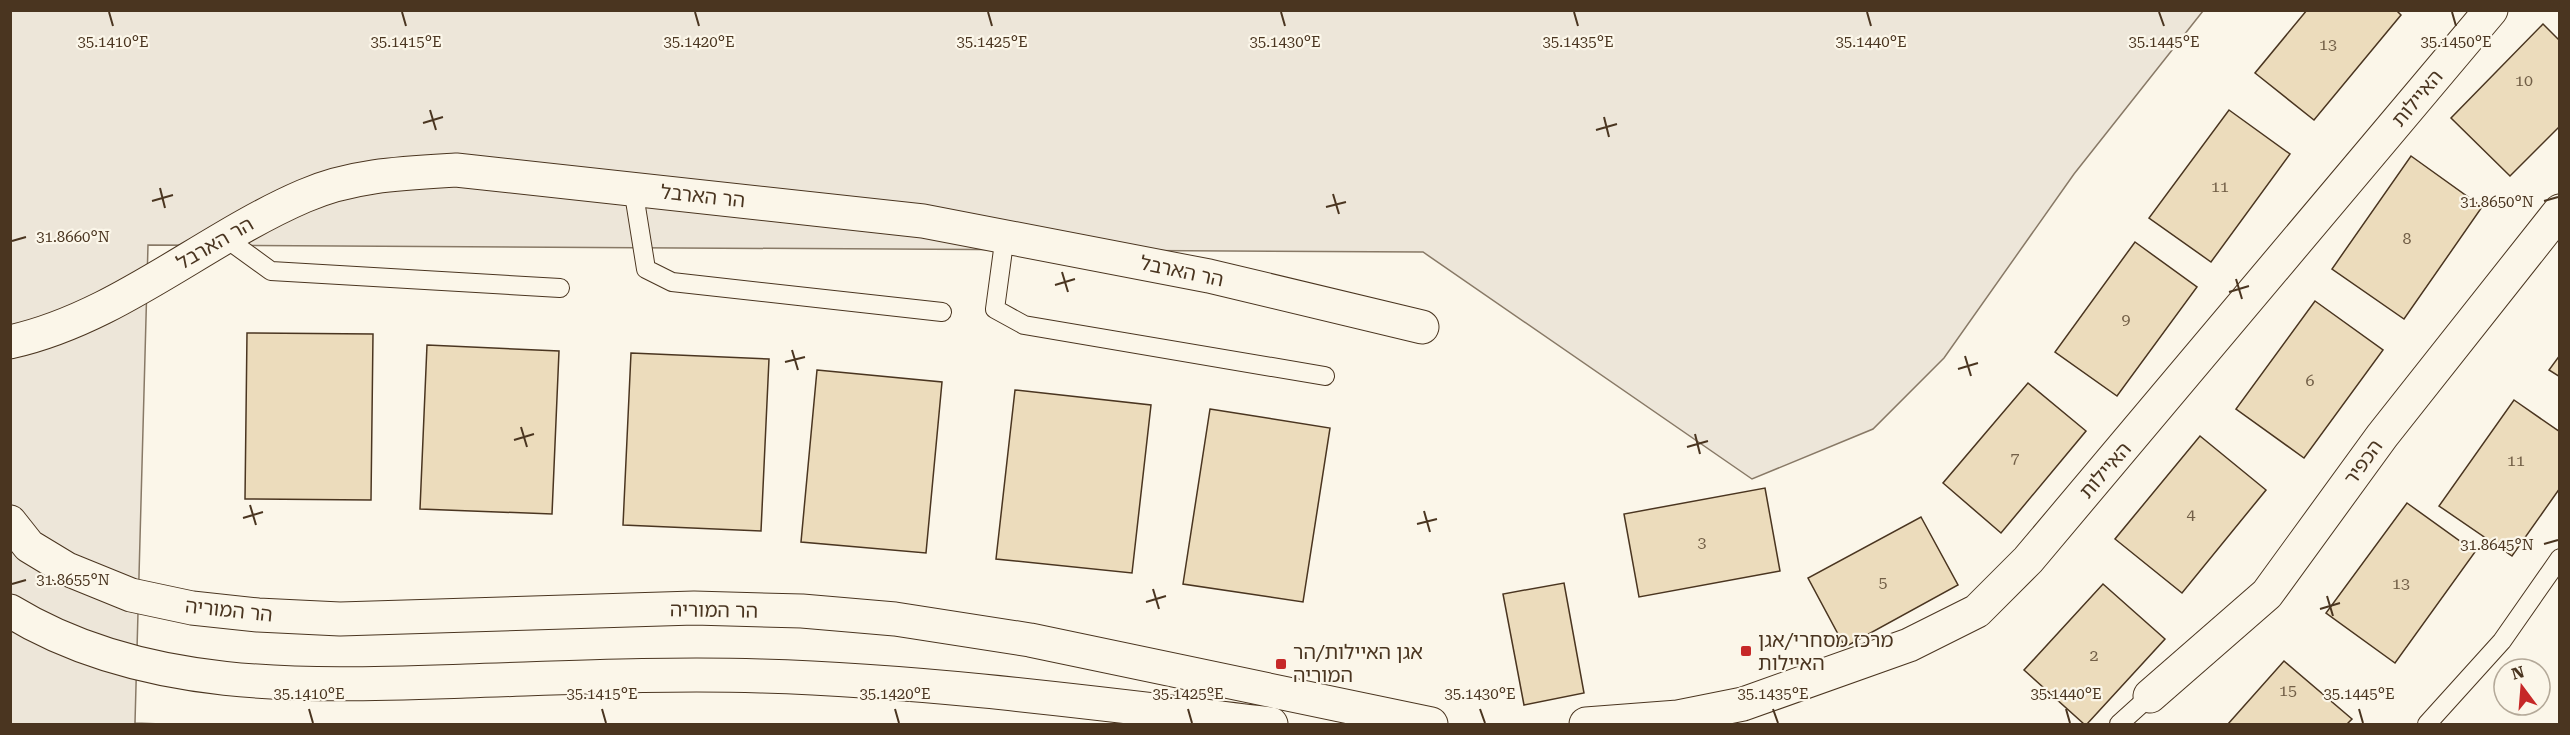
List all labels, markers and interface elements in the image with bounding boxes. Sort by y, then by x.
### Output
text: 35.1410°E [77,33,149,51]
text: 35.1415°E [370,33,442,51]
text: 35.1420°E [663,33,735,51]
text: 35.1425°E [956,33,1028,51]
text: 35.1430°E [1249,33,1321,51]
text: 35.1435°E [1542,33,1614,51]
text: 35.1440°E [1835,33,1907,51]
text: 35.1445°E [2128,33,2200,51]
text: 35.1450°E [2420,33,2492,51]
house number: 13 [2319,35,2337,54]
street label: האיילות [2386,65,2448,131]
house number: 10 [2515,71,2533,90]
house number: 11 [2211,177,2229,196]
street label: הר הארבל [660,180,746,212]
text: 31.8650°N [2460,193,2534,211]
street label: הר הארבל [172,211,258,275]
text: 31.8660°N [36,228,110,246]
house number: 8 [2403,229,2412,248]
street label: הר הארבל [1138,250,1226,292]
house number: 9 [2122,310,2131,329]
house number: 6 [2306,371,2315,390]
street label: הכפיר [2339,435,2387,489]
street label: האיילות [2074,437,2136,503]
house number: 7 [2011,448,2020,467]
house number: 11 [2507,451,2525,470]
house number: 4 [2187,505,2196,524]
house number: 3 [1698,533,1707,552]
text: 31.8645°N [2460,536,2534,554]
text: 31.8655°N [36,571,110,589]
house number: 5 [1879,573,1888,592]
house number: 13 [2392,574,2410,593]
street label: הר המוריה [184,593,274,627]
street label: הר המוריה [670,597,758,623]
place label: מרכז מסחרי/אגן האיילות [1758,628,1894,675]
place label: אגן האיילות/הר המוריה [1293,640,1423,687]
marker: מרכז מסחרי/אגן האיילות [1739,644,1753,658]
house number: 2 [2090,646,2099,665]
marker: אגן האיילות/הר המוריה [1274,657,1288,671]
north arrow [2492,657,2552,717]
text: N [2509,662,2527,684]
house number: 15 [2279,681,2297,700]
text: 35.1410°E [273,685,345,703]
text: 35.1415°E [566,685,638,703]
text: 35.1420°E [859,685,931,703]
text: 35.1425°E [1152,685,1224,703]
text: 35.1430°E [1444,685,1516,703]
text: 35.1435°E [1737,685,1809,703]
text: 35.1440°E [2030,685,2102,703]
text: 35.1445°E [2323,685,2395,703]

